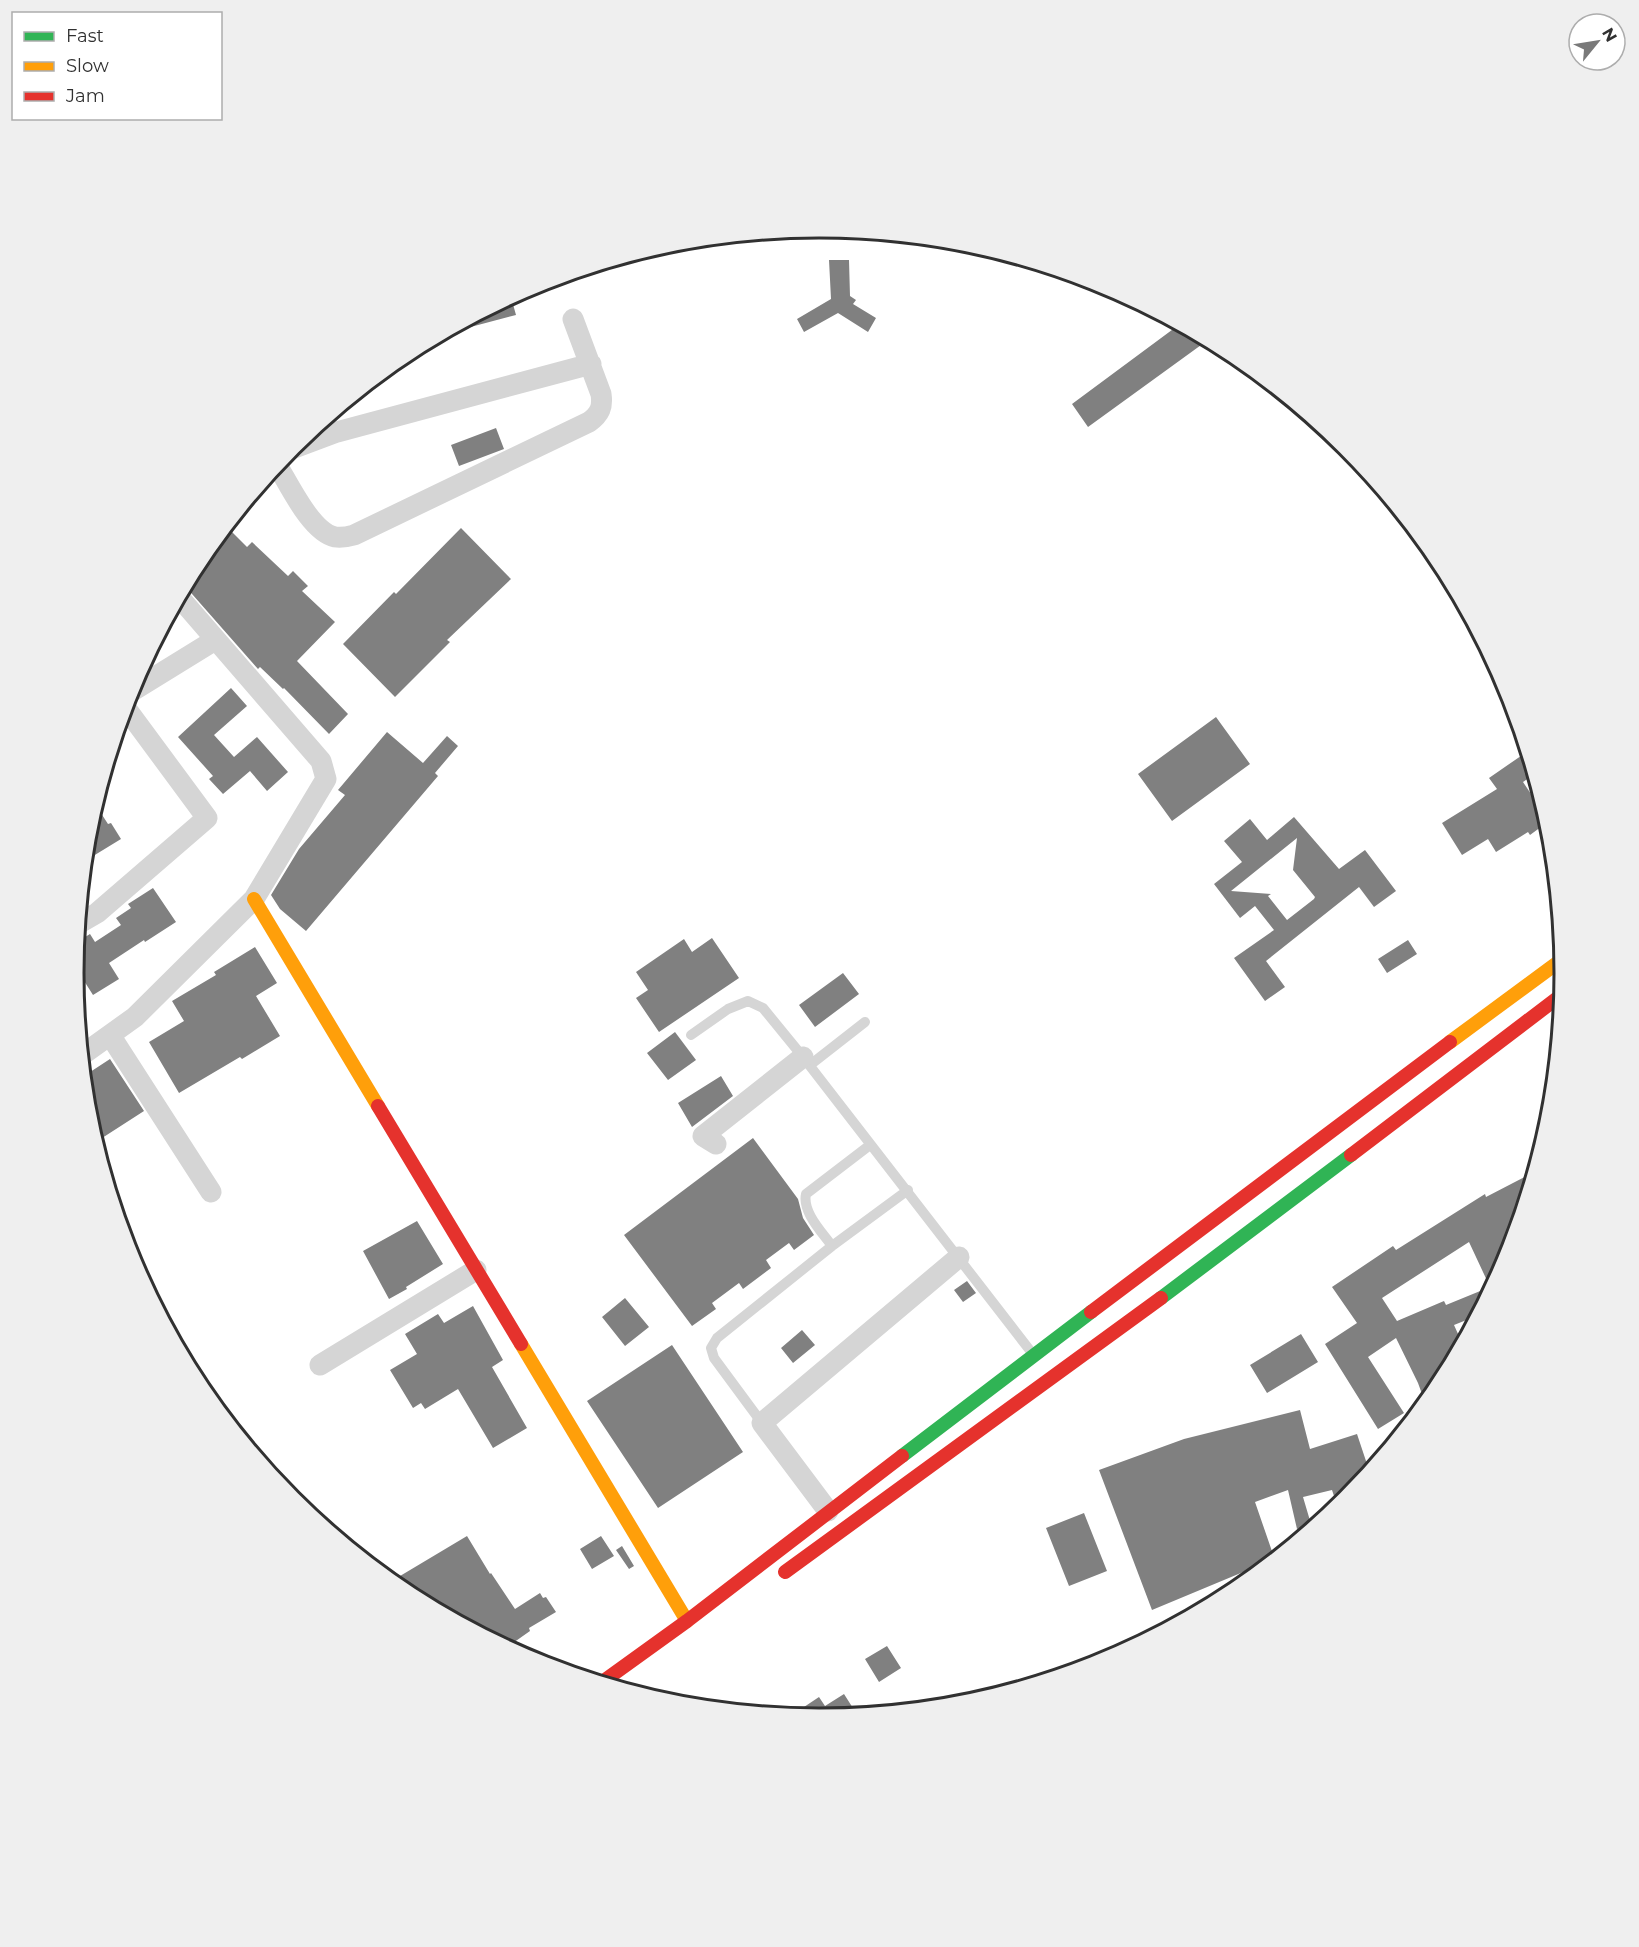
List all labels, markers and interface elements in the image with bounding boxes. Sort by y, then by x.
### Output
legend [12,12,222,120]
north arrow [1567,12,1627,72]
text: N [1598,24,1621,45]
text: Fast [66,25,104,47]
text: Slow [66,55,109,77]
text: Jam [65,85,105,107]

